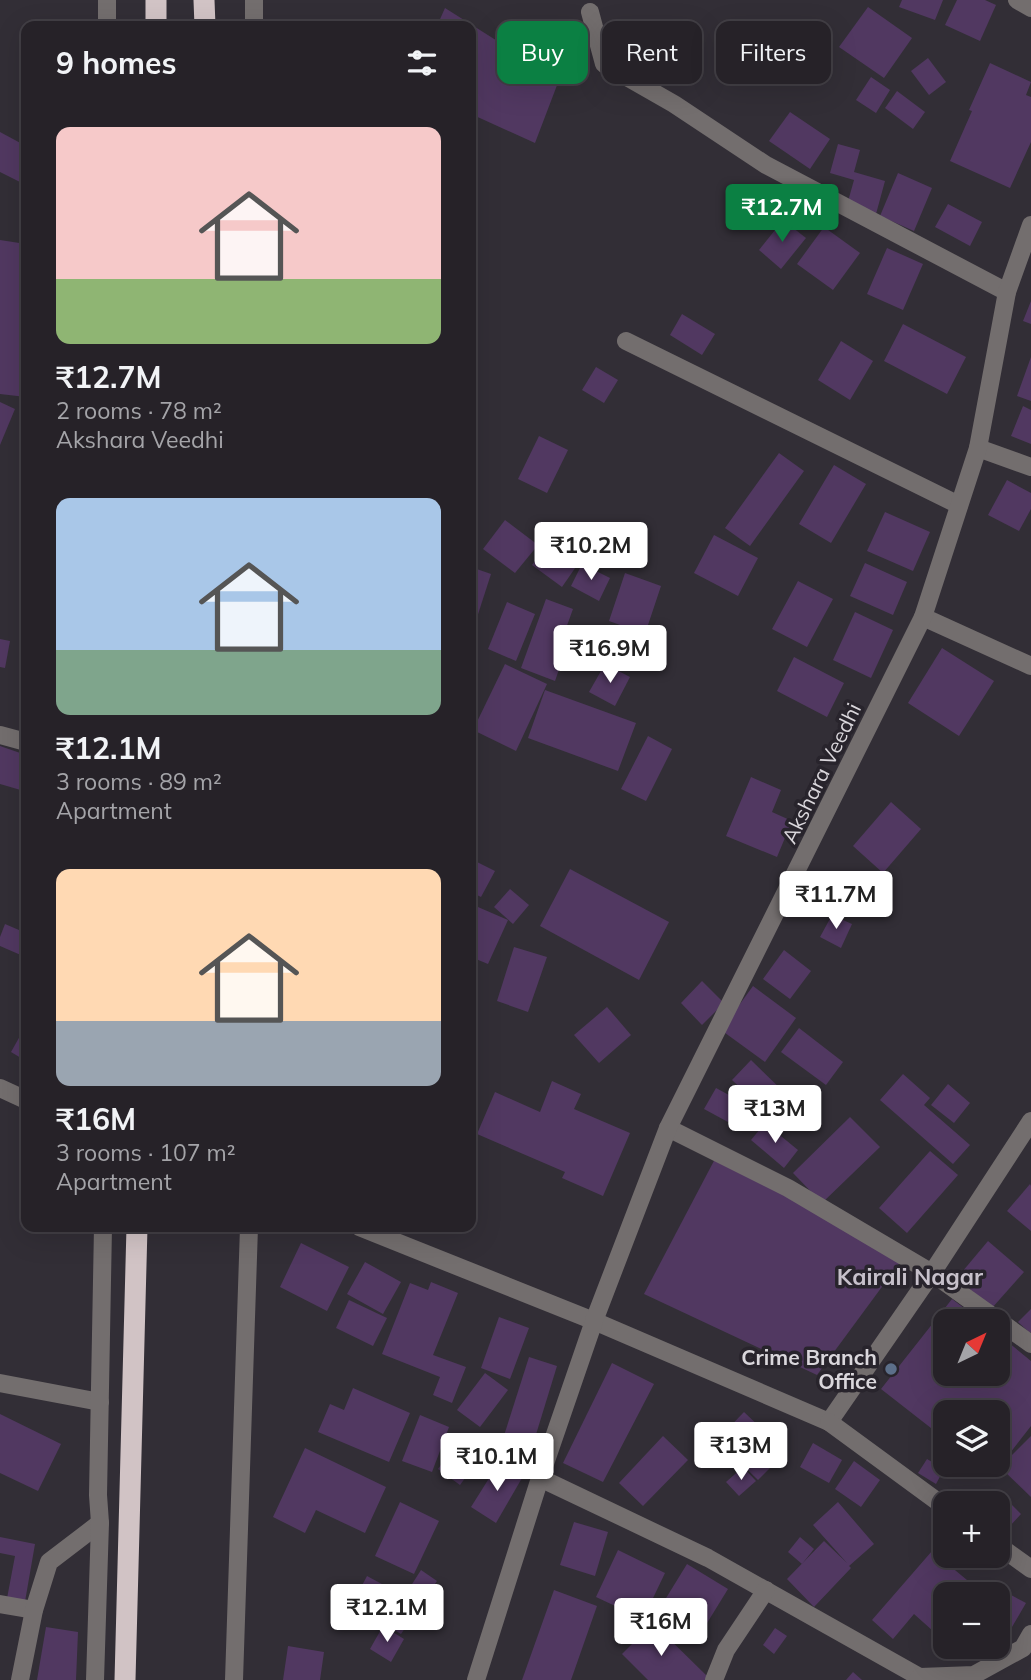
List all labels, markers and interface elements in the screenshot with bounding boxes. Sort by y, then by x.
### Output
chip: Buy [497,21,588,84]
chip: Rent [602,21,702,84]
chip: Filters [716,21,831,84]
text: 9 homes [56,44,177,82]
icon: filters [403,44,441,82]
icon: home [186,173,312,299]
pin: ₹12.7M [725,184,839,244]
text: ₹12.7M [742,192,822,221]
text: ₹12.7M [56,358,162,396]
text: 2 rooms · 78 m² [56,396,222,425]
text: Akshara Veedhi [56,425,224,454]
pin: ₹10.2M [534,522,648,582]
text: ₹10.2M [551,530,631,559]
icon: home [186,544,312,670]
pin: ₹16.9M [553,626,667,685]
text: ₹16.9M [570,633,650,662]
street label: Akshara Veedhi [776,698,866,848]
text: ₹12.1M [56,729,162,767]
text: 3 rooms · 89 m² [56,767,222,796]
text: Apartment [56,796,172,825]
pin: ₹11.7M [779,872,893,931]
text: ₹11.7M [796,879,876,908]
icon: home [186,915,312,1041]
pin: ₹13M [734,1086,816,1145]
text: ₹13M [744,1093,806,1122]
text: ₹16M [56,1100,136,1138]
text: 3 rooms · 107 m² [56,1138,236,1167]
text: Apartment [56,1167,172,1196]
district label: Kairali Nagar [837,1262,983,1291]
north arrow [933,1309,1010,1386]
map controls [933,1309,1010,1659]
place label: Crime Branch Office [741,1344,877,1394]
marker: Crime Branch Office [883,1361,899,1377]
button: layers [933,1400,1010,1477]
pin: ₹13M [700,1422,782,1482]
text: ₹13M [710,1430,772,1459]
pin: ₹10.1M [440,1434,554,1493]
text: ₹10.1M [457,1441,537,1470]
button: + [933,1491,1010,1568]
button: − [933,1582,1010,1659]
pin: ₹12.1M [330,1584,444,1644]
text: ₹12.1M [347,1592,427,1621]
pin: ₹16M [620,1598,702,1658]
text: ₹16M [630,1606,692,1635]

